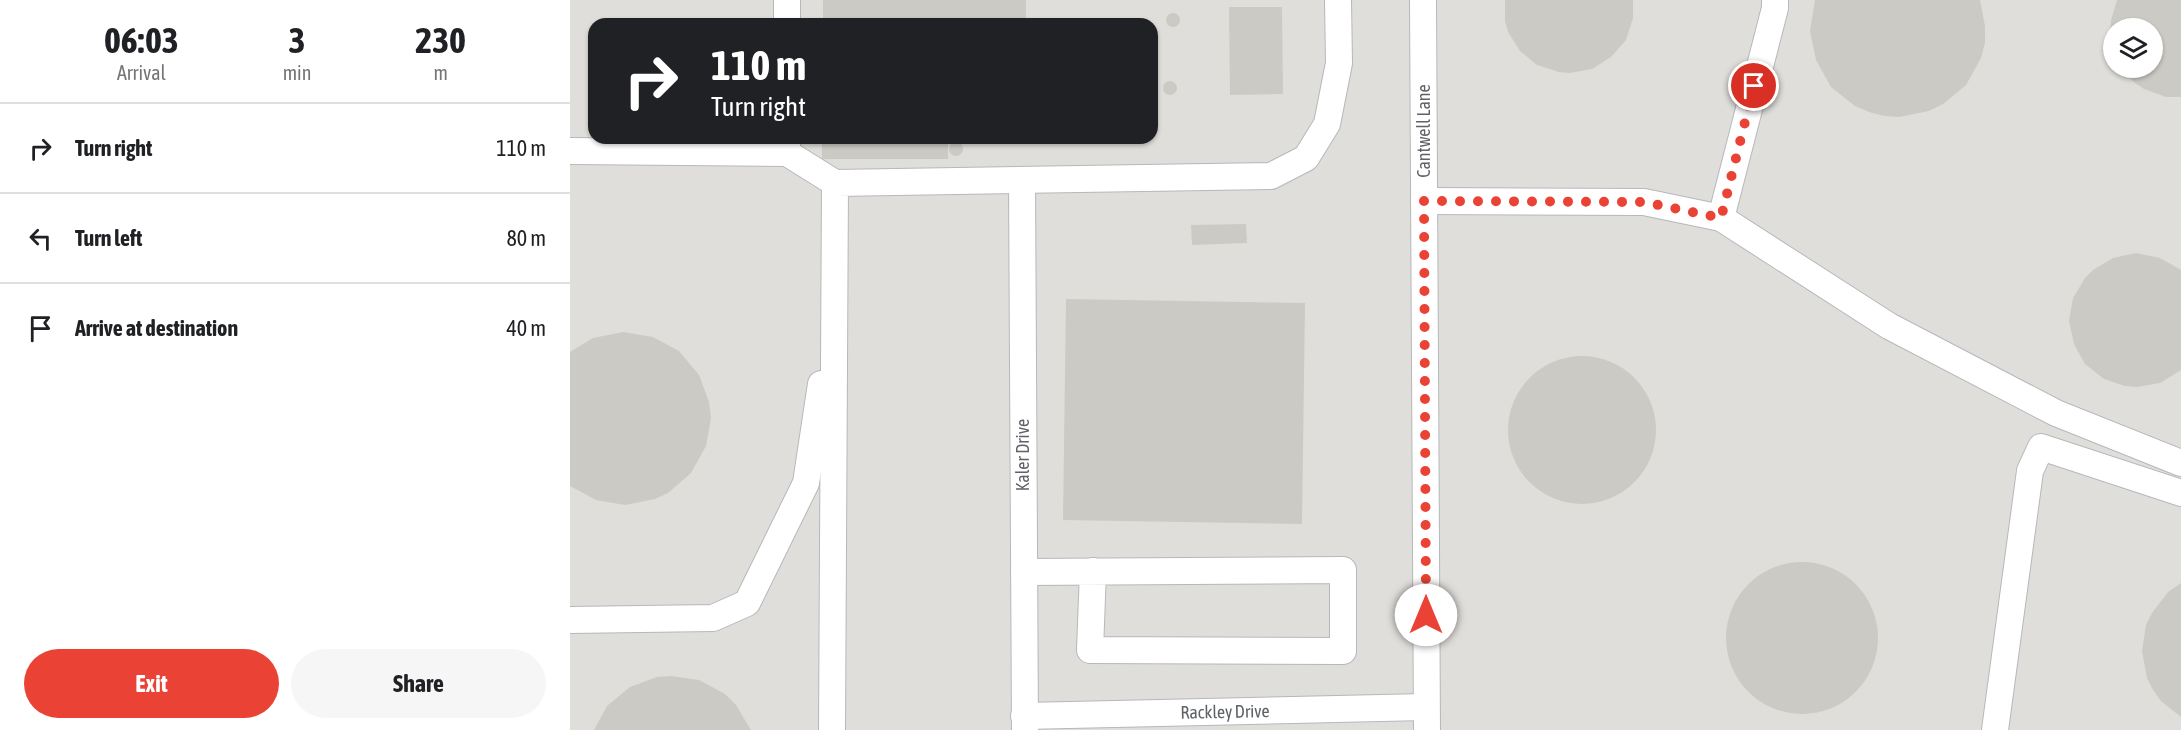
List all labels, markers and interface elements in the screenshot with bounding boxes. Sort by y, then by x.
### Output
map controls [2103,18,2163,78]
button: layers [2103,18,2163,78]
text: 06:03 [104,19,179,61]
text: 3 [289,19,305,61]
text: 230 [415,19,466,61]
text: 110 m [711,41,806,89]
icon: right [612,42,690,120]
pin [1728,60,1779,111]
text: Arrival [117,61,166,84]
text: min [283,61,311,84]
text: m [433,61,448,84]
icon: arrive [1737,69,1770,102]
street label: Cantwell Lane [1413,84,1434,178]
text: Turn right [711,91,806,122]
icon: right [24,132,57,165]
text: Turn right [75,135,152,161]
text: 110 m [496,135,546,161]
icon: left [24,222,57,255]
text: Turn left [75,225,142,251]
text: 80 m [506,225,546,251]
icon: arrive [24,312,57,345]
text: Arrive at destination [75,315,238,341]
text: 40 m [506,315,546,341]
street label: Kaler Drive [1012,419,1033,491]
position arrow [1394,583,1458,647]
button: Exit [24,649,279,718]
button: Share [291,649,546,718]
street label: Rackley Drive [1180,700,1270,723]

